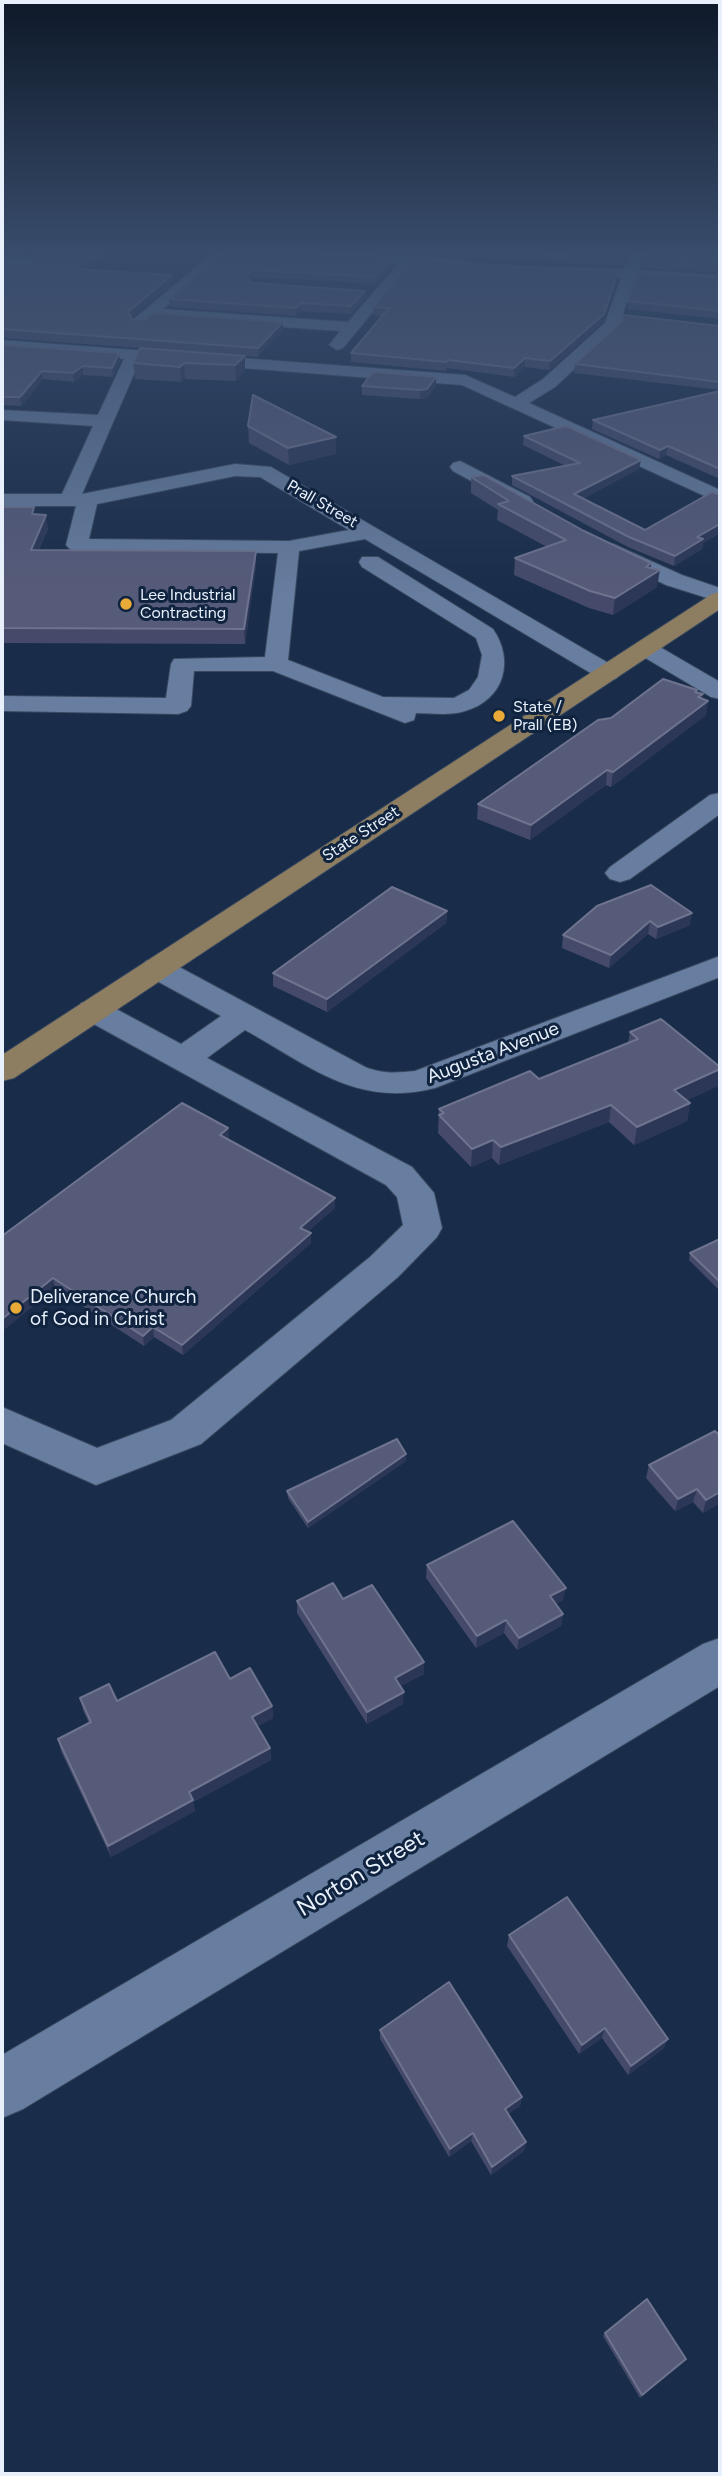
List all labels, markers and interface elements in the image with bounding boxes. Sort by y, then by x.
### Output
street label: Prall Street [283,476,361,532]
place label: Lee Industrial Contracting [140,585,236,623]
marker: Lee Industrial Contracting [118,596,134,612]
place label: State / Prall (EB) [513,697,577,735]
marker: State / Prall (EB) [491,708,507,724]
street label: State Street [319,802,403,866]
street label: Augusta Avenue [424,1017,562,1089]
place label: Deliverance Church of God in Christ [30,1286,196,1330]
marker: Deliverance Church of God in Christ [8,1300,24,1316]
street label: Norton Street [292,1825,430,1923]

